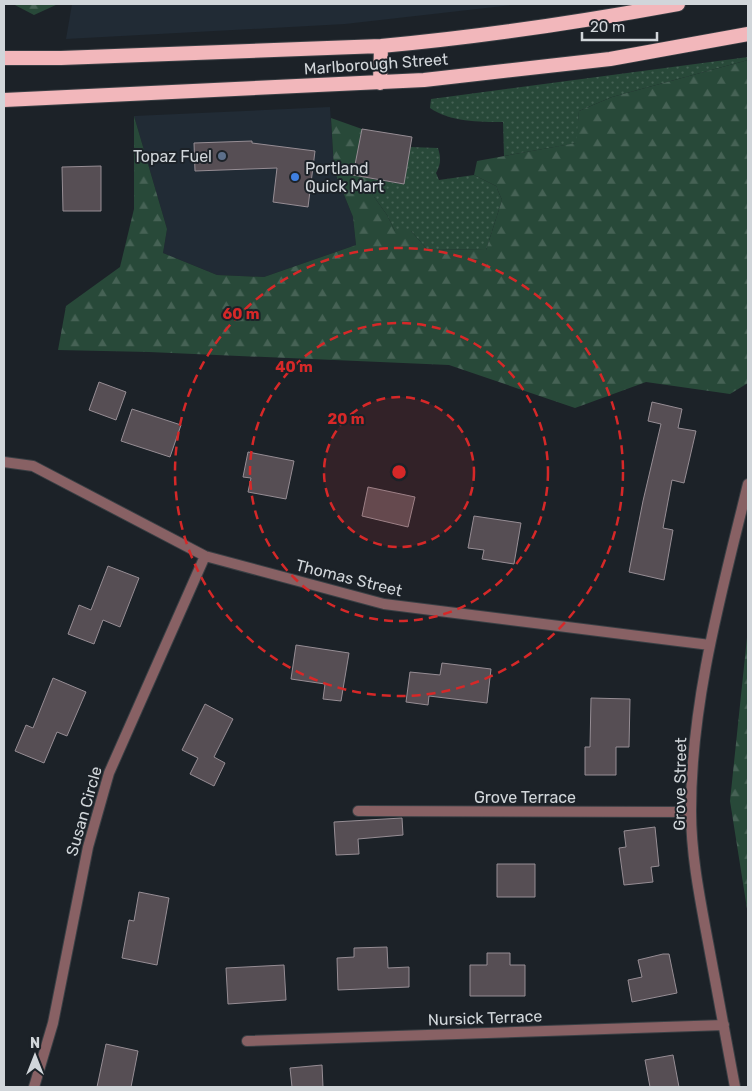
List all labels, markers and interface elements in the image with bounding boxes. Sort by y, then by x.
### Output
scale bar [582,10,657,42]
text: 20 m [590,18,625,36]
street label: Marlborough Street [303,49,449,79]
place label: Topaz Fuel [133,147,212,166]
marker: Topaz Fuel [216,150,228,162]
place label: Portland Quick Mart [305,159,384,196]
marker: Portland Quick Mart [289,171,301,183]
text: 60 m [223,305,259,323]
text: 40 m [275,358,313,376]
text: 20 m [328,410,364,428]
centre of rings [390,463,408,481]
street label: Thomas Street [294,556,404,600]
street label: Grove Street [670,737,690,831]
street label: Susan Circle [62,764,106,858]
street label: Grove Terrace [474,788,576,807]
street label: Nursick Terrace [427,1007,543,1029]
north arrow [10,1031,60,1081]
text: N [30,1035,40,1052]

